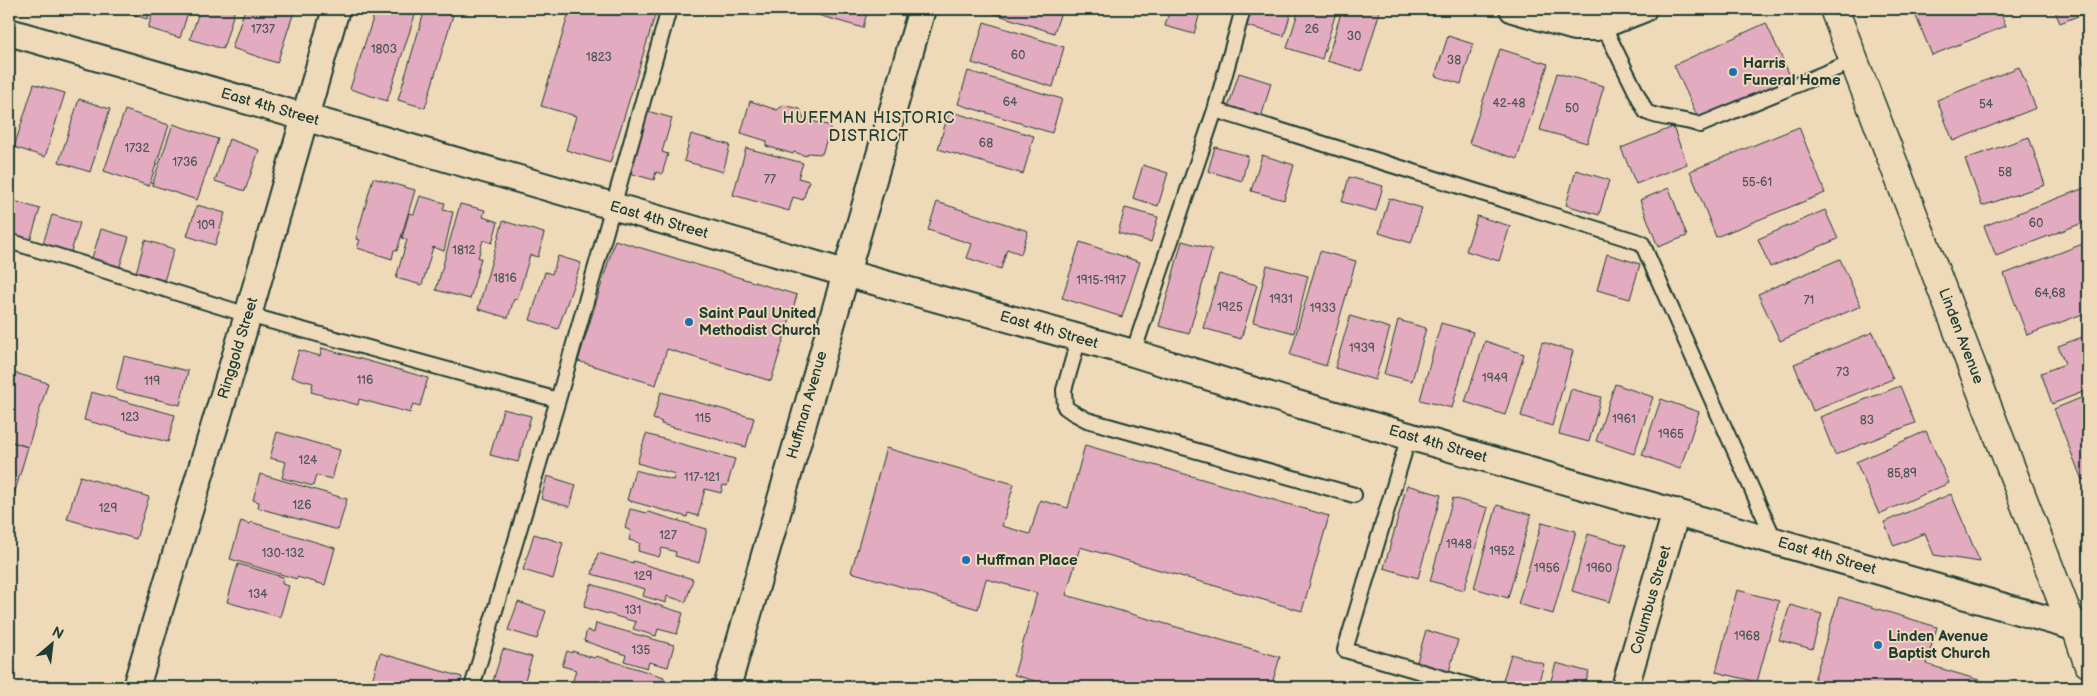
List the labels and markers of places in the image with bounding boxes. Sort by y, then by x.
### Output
place label: Harris Funeral Home [1743,54,1841,90]
marker: Harris Funeral Home [1727,66,1739,78]
place label: Saint Paul United Methodist Church [699,304,820,340]
marker: Saint Paul United Methodist Church [683,316,695,328]
place label: Huffman Place [976,551,1078,570]
marker: Huffman Place [960,554,972,566]
place label: Linden Avenue Baptist Church [1888,627,1990,663]
marker: Linden Avenue Baptist Church [1872,639,1884,651]

